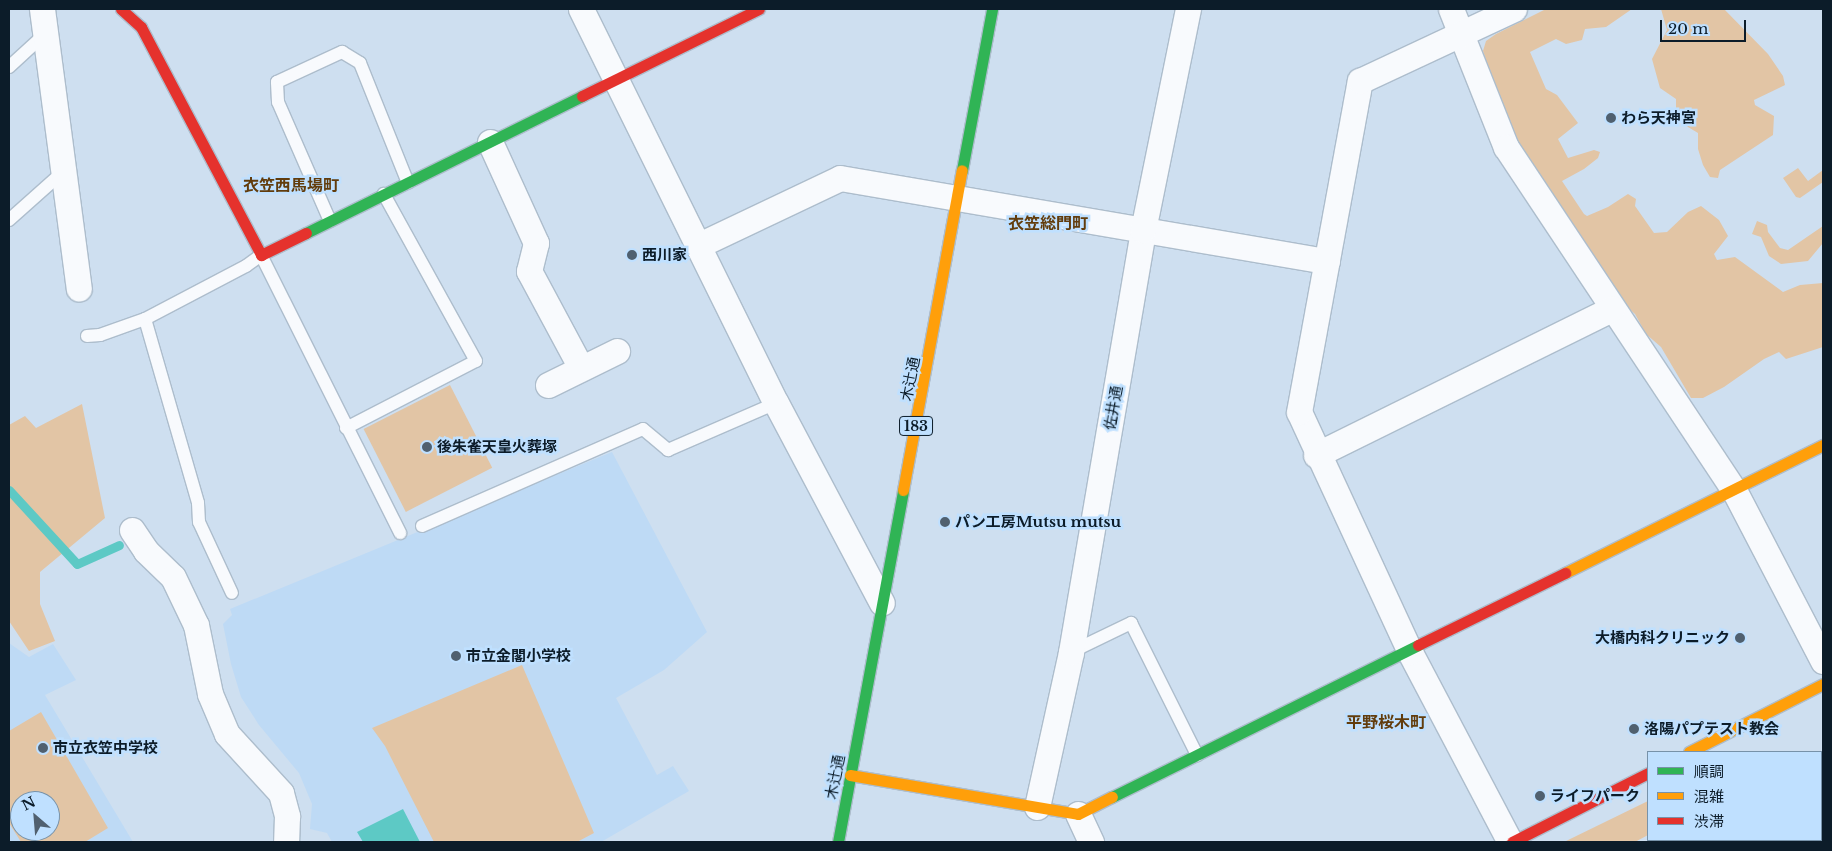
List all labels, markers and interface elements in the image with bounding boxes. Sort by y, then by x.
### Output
scale bar [1662,10,1748,42]
text: 20 m [1668,19,1708,38]
place label: わら天神宮 [1621,109,1696,127]
marker: わら天神宮 [1605,112,1617,124]
district label: 衣笠西馬場町 [243,175,339,195]
district label: 衣笠総門町 [1008,213,1088,233]
place label: 西川家 [642,246,687,264]
marker: 西川家 [626,249,638,261]
street label: 木辻通 [897,355,923,403]
street label: 佐井通 [1100,384,1126,432]
road number: 183 [898,414,934,438]
place label: 後朱雀天皇火葬塚 [437,438,557,456]
marker: 後朱雀天皇火葬塚 [421,441,433,453]
place label: パン工房Mutsu mutsu [955,513,1120,531]
marker: パン工房Mutsu mutsu [939,516,951,528]
place label: 大橋内科クリニック [1595,629,1730,647]
marker: 大橋内科クリニック [1734,632,1746,644]
place label: 市立金閣小学校 [466,647,571,665]
marker: 市立金閣小学校 [450,650,462,662]
district label: 平野桜木町 [1346,712,1426,732]
place label: 洛陽パプテスト教会 [1644,720,1779,738]
marker: 洛陽パプテスト教会 [1628,723,1640,735]
place label: 市立衣笠中学校 [53,739,158,757]
marker: 市立衣笠中学校 [37,742,49,754]
legend [1647,751,1822,841]
street label: 木辻通 [822,753,848,801]
text: 順調 [1694,762,1724,781]
place label: ライフパーク [1550,787,1640,805]
text: 混雑 [1694,787,1724,806]
marker: ライフパーク [1534,790,1546,802]
north arrow [10,791,60,841]
text: N [19,793,39,815]
text: 渋滞 [1694,812,1724,831]

